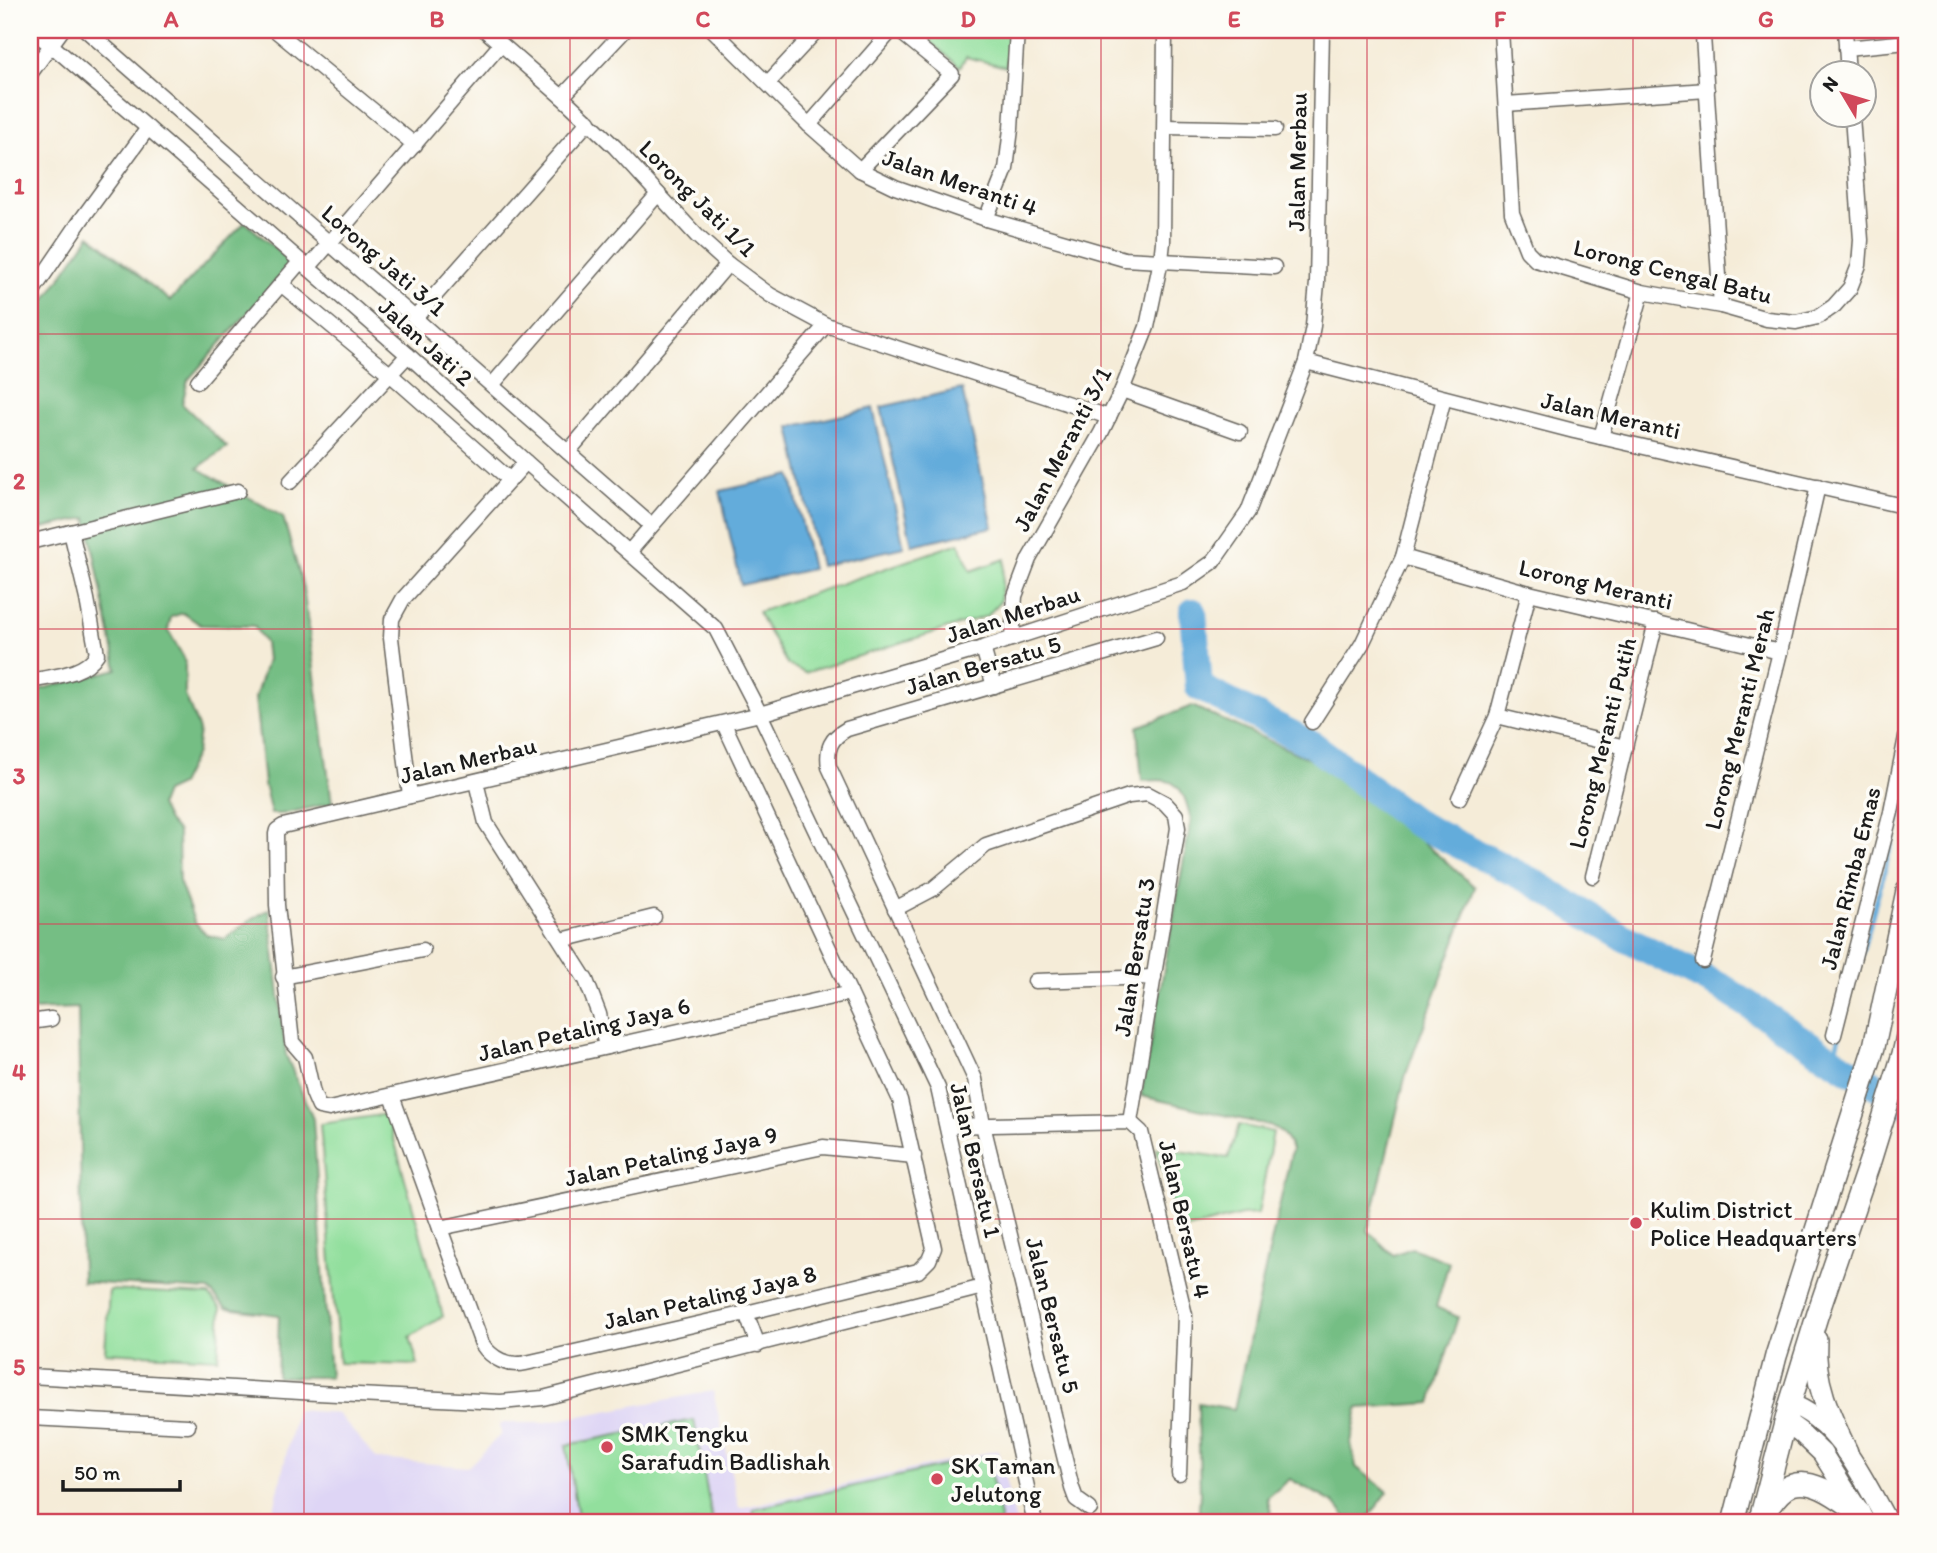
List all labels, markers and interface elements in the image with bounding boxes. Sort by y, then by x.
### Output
text: A [163,5,179,33]
text: B [430,5,445,33]
text: C [696,5,711,33]
text: D [960,5,976,33]
text: E [1228,5,1241,33]
text: F [1494,5,1507,33]
text: G [1758,5,1774,33]
north arrow [1808,60,1878,130]
text: N [1817,72,1843,96]
street label: Jalan Merbau [1281,92,1313,232]
street label: Lorong Jati 1/1 [633,133,763,263]
street label: Jalan Meranti 4 [879,142,1041,222]
text: 1 [14,172,25,200]
street label: Lorong Jati 3/1 [316,198,452,322]
street label: Lorong Cengal Batu [1571,232,1775,310]
street label: Jalan Jati 2 [373,292,480,392]
street label: Jalan Meranti 3/1 [1007,362,1117,536]
street label: Jalan Meranti [1538,385,1684,445]
text: 2 [13,467,26,495]
street label: Lorong Meranti [1516,552,1676,616]
street label: Jalan Merbau [942,579,1084,649]
street label: Lorong Meranti Merah [1697,605,1781,833]
street label: Jalan Bersatu 5 [902,629,1064,701]
street label: Lorong Meranti Putih [1562,634,1642,852]
street label: Jalan Merbau [397,730,539,790]
text: 3 [13,762,26,790]
street label: Jalan Rimba Emas [1813,784,1887,972]
street label: Jalan Bersatu 3 [1107,875,1161,1039]
street label: Jalan Petaling Jaya 6 [475,990,693,1068]
text: 4 [12,1058,26,1086]
street label: Jalan Bersatu 1 [944,1079,1008,1241]
street label: Jalan Petaling Jaya 9 [562,1119,780,1193]
street label: Jalan Bersatu 4 [1153,1137,1217,1301]
place label: Kulim District Police Headquarters [1650,1195,1857,1252]
marker: Kulim District Police Headquarters [1628,1215,1644,1231]
street label: Jalan Bersatu 5 [1020,1234,1086,1396]
street label: Jalan Petaling Jaya 8 [601,1258,819,1336]
text: 5 [13,1353,25,1381]
place label: SMK Tengku Sarafudin Badlishah [621,1419,830,1476]
marker: SMK Tengku Sarafudin Badlishah [599,1439,615,1455]
scale bar [63,1448,180,1492]
place label: SK Taman Jelutong [951,1451,1056,1508]
text: 50 m [74,1460,121,1485]
marker: SK Taman Jelutong [929,1471,945,1487]

